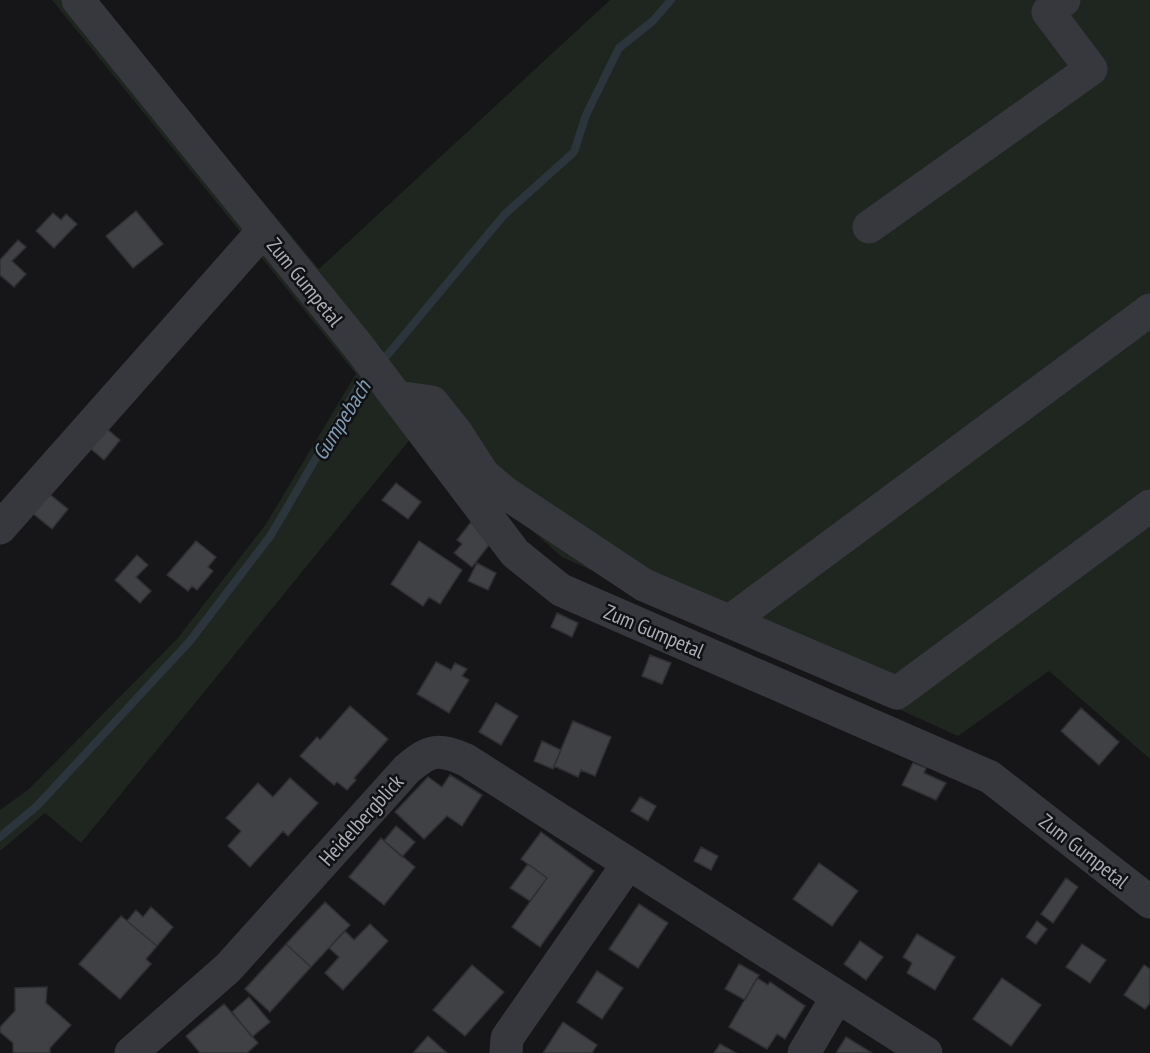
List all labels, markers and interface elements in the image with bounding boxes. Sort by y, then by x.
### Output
street label: Zum Gumpetal [261,232,349,332]
water label: Gumpebach [305,374,377,465]
street label: Zum Gumpetal [600,598,708,664]
street label: Heidelbergblick [313,769,409,871]
street label: Zum Gumpetal [1034,808,1134,894]

